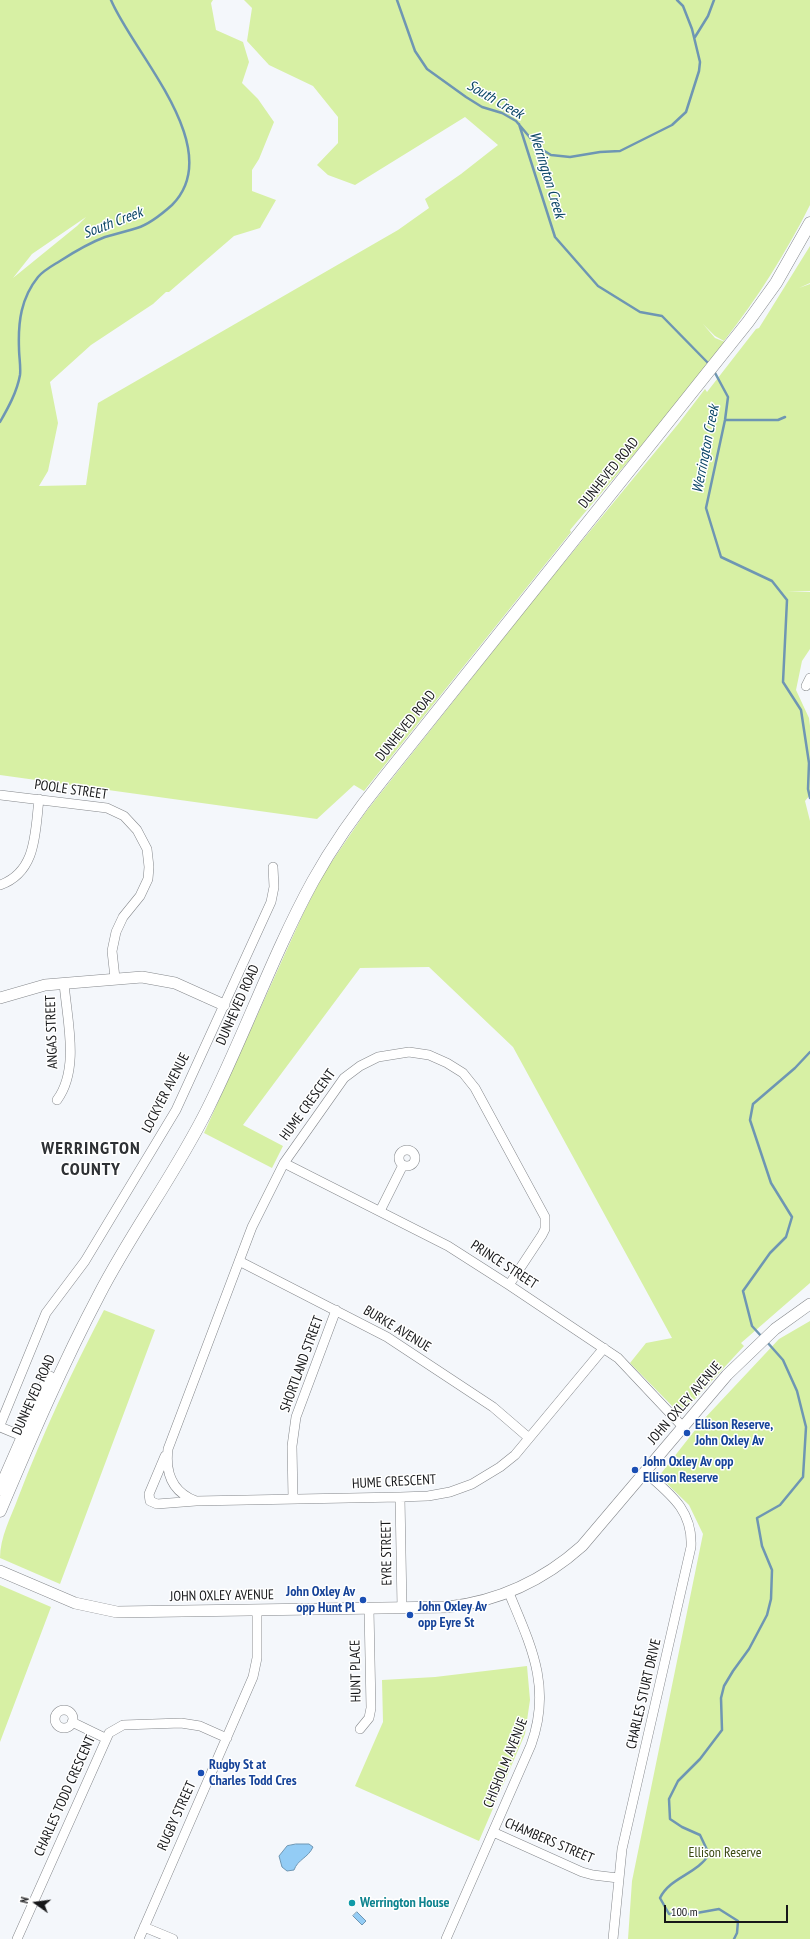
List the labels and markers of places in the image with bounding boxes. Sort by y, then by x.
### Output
place label: Ellison Reserve, John Oxley Av [695,1417,773,1450]
marker: Ellison Reserve, John Oxley Av [682,1428,692,1438]
place label: John Oxley Av opp Ellison Reserve [643,1454,734,1486]
marker: John Oxley Av opp Ellison Reserve [630,1465,640,1475]
place label: John Oxley Av opp Hunt Pl [286,1584,355,1616]
marker: John Oxley Av opp Hunt Pl [358,1595,368,1605]
place label: John Oxley Av opp Eyre St [418,1599,487,1632]
marker: John Oxley Av opp Eyre St [405,1610,415,1620]
place label: Rugby St at Charles Todd Cres [209,1757,297,1790]
marker: Rugby St at Charles Todd Cres [196,1768,206,1778]
place label: Werrington House [360,1895,450,1911]
marker: Werrington House [347,1898,357,1908]

